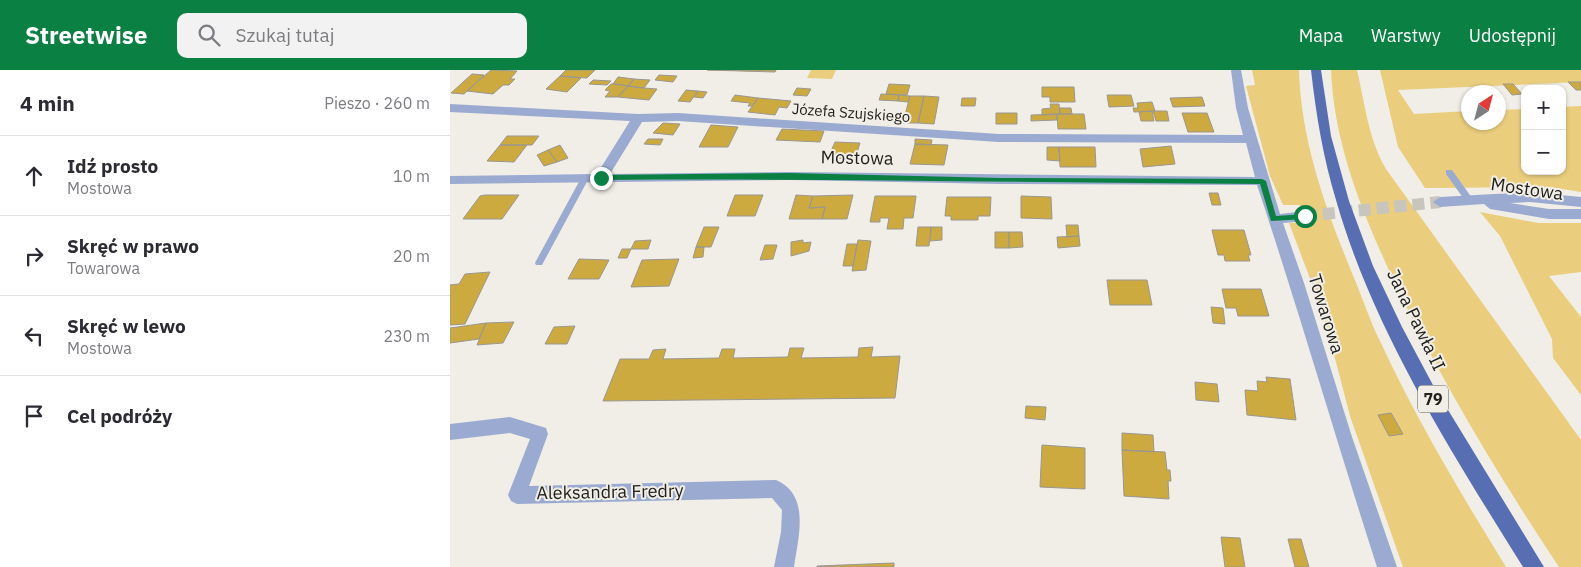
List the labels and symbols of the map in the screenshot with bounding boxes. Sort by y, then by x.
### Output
north arrow [1461,85,1506,130]
street label: Józefa Szujskiego [791,99,911,126]
street label: Mostowa [820,145,894,170]
route end [590,167,613,190]
street label: Mostowa [1489,172,1565,205]
route start [1294,205,1317,228]
street label: Jana Pawła II [1382,265,1451,374]
street label: Towarowa [1303,271,1350,357]
road number: 79 [1418,386,1448,412]
street label: Aleksandra Fredry [536,479,684,504]

